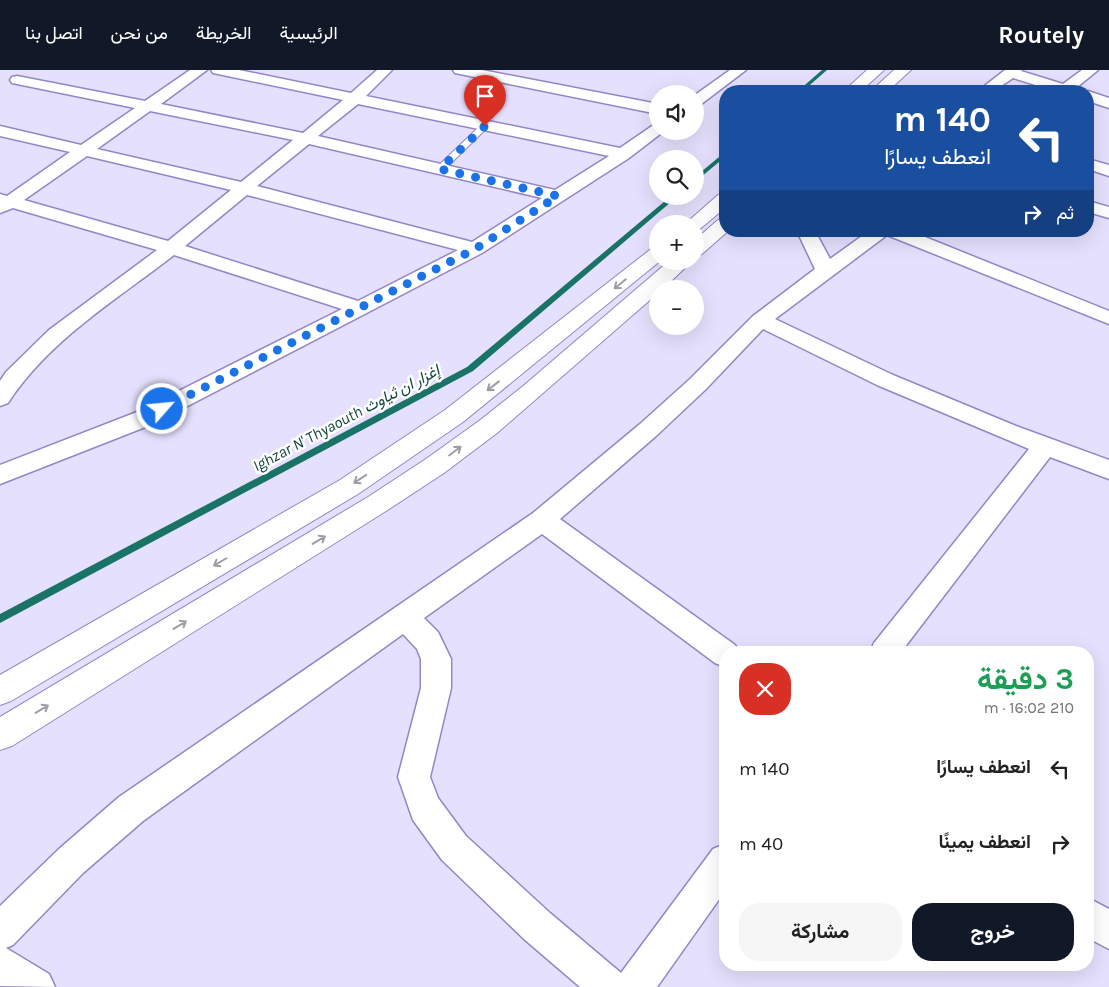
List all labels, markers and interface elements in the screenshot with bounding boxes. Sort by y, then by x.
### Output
text: Routely [998,21,1084,49]
text: اتصل بنا [25,22,83,44]
text: من نحن [111,22,168,44]
text: الخريطة [196,22,252,44]
text: الرئيسية [280,22,338,44]
pin [464,75,506,126]
icon: arrive [471,82,499,110]
map controls [649,85,704,335]
button: sound [649,85,704,140]
text: 140 m [893,99,991,140]
icon: left [1009,105,1074,170]
text: انعطف يسارًا [884,144,991,170]
button: search [649,150,704,205]
icon: right [1018,200,1046,228]
text: ثم [1056,202,1074,224]
button: + [649,215,704,270]
one-way arrow [613,279,626,290]
button: − [649,280,704,335]
water label: Ighzar N' Thyaouth إغزار ان ثياوث [249,360,445,476]
one-way arrow [487,381,500,392]
position arrow [135,382,187,434]
one-way arrow [448,446,462,456]
one-way arrow [354,475,368,485]
one-way arrow [312,534,326,545]
one-way arrow [213,557,228,567]
one-way arrow [173,619,187,629]
text: 3 دقيقة [977,661,1074,697]
button: close [739,663,791,715]
text: 210 m · 16:02 [984,698,1074,717]
one-way arrow [34,704,48,714]
icon: left [1046,755,1074,783]
text: انعطف يسارًا [936,756,1031,778]
text: 140 m [739,758,789,780]
icon: right [1046,830,1074,858]
text: انعطف يمينًا [939,831,1031,853]
text: 40 m [739,833,783,855]
button: مشاركة [739,903,902,961]
button: خروج [912,903,1074,961]

